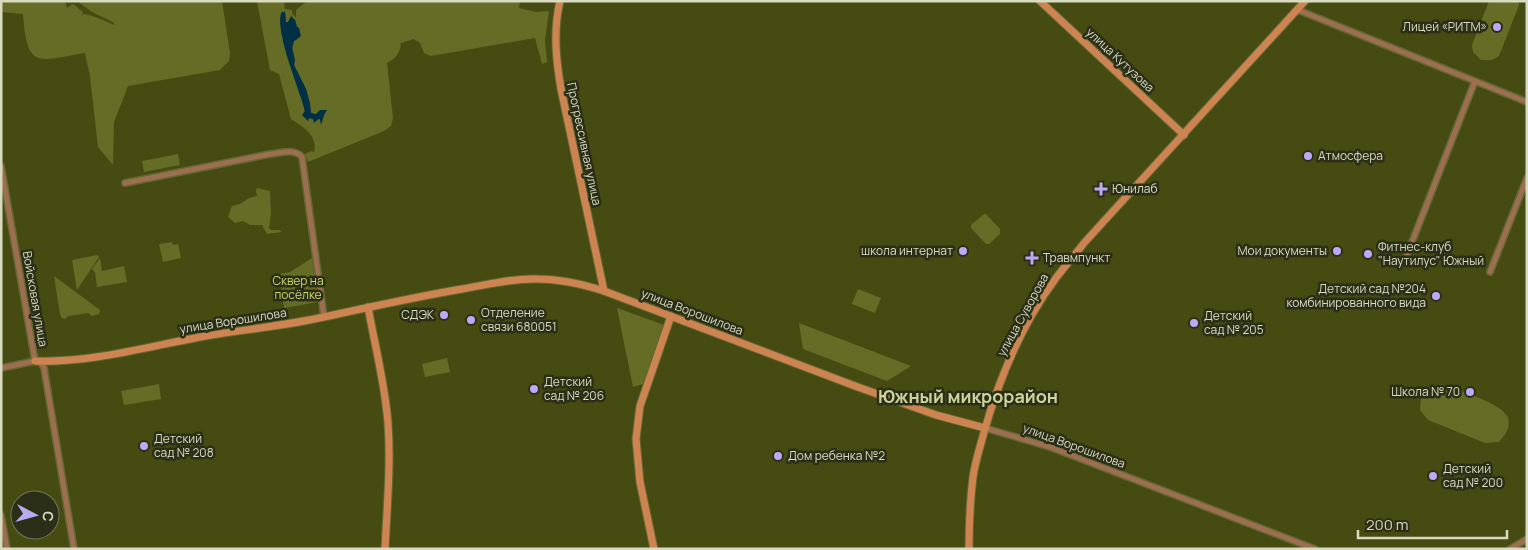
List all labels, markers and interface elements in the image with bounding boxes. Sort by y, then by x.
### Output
place label: Лицей «РИТМ» [1403,18,1487,35]
marker: Лицей «РИТМ» [1491,21,1503,33]
street label: улица Кутузова [1082,23,1158,96]
street label: Прогрессивная улица [563,81,606,207]
place label: Атмосфера [1318,147,1383,164]
marker: Атмосфера [1302,150,1314,162]
place label: Юнилаб [1112,180,1158,197]
marker: Юнилаб [1094,182,1108,196]
place label: Фитнес-клуб "Наутилус" Южный [1378,238,1484,269]
place label: школа интернат [861,242,953,259]
place label: Мои документы [1238,242,1327,259]
marker: школа интернат [957,245,969,257]
marker: Мои документы [1331,245,1343,257]
marker: Фитнес-клуб "Наутилус" Южный [1362,248,1374,260]
place label: Травмпункт [1043,249,1110,266]
street label: Войсковая улица [19,250,52,348]
marker: Травмпункт [1025,251,1039,265]
street label: улица Суворова [993,270,1052,359]
park label: Сквер на посёлке [272,272,324,303]
place label: Детский сад №204 комбинированного вида [1286,280,1426,311]
street label: улица Ворошилова [639,284,746,339]
marker: Детский сад №204 комбинированного вида [1430,290,1442,302]
street label: улица Ворошилова [178,304,288,337]
place label: Отделение связи 680051 [481,304,557,335]
place label: СДЭК [401,306,435,323]
place label: Детский сад № 205 [1204,307,1264,338]
marker: СДЭК [438,309,450,321]
marker: Отделение связи 680051 [465,314,477,326]
marker: Детский сад № 205 [1188,317,1200,329]
place label: Детский сад № 206 [544,373,604,404]
marker: Детский сад № 206 [528,383,540,395]
place label: Школа № 70 [1391,383,1460,400]
district label: Южный микрорайон [878,384,1058,408]
marker: Школа № 70 [1464,386,1476,398]
street label: улица Ворошилова [1021,419,1128,472]
place label: Детский сад № 208 [154,430,214,461]
marker: Детский сад № 208 [138,440,150,452]
place label: Дом ребенка №2 [788,447,885,464]
marker: Дом ребенка №2 [772,450,784,462]
place label: Детский сад № 200 [1443,460,1503,491]
marker: Детский сад № 200 [1427,470,1439,482]
north arrow [10,490,60,540]
scale bar [1358,508,1507,540]
text: С [38,510,58,523]
text: 200 m [1366,514,1409,535]

